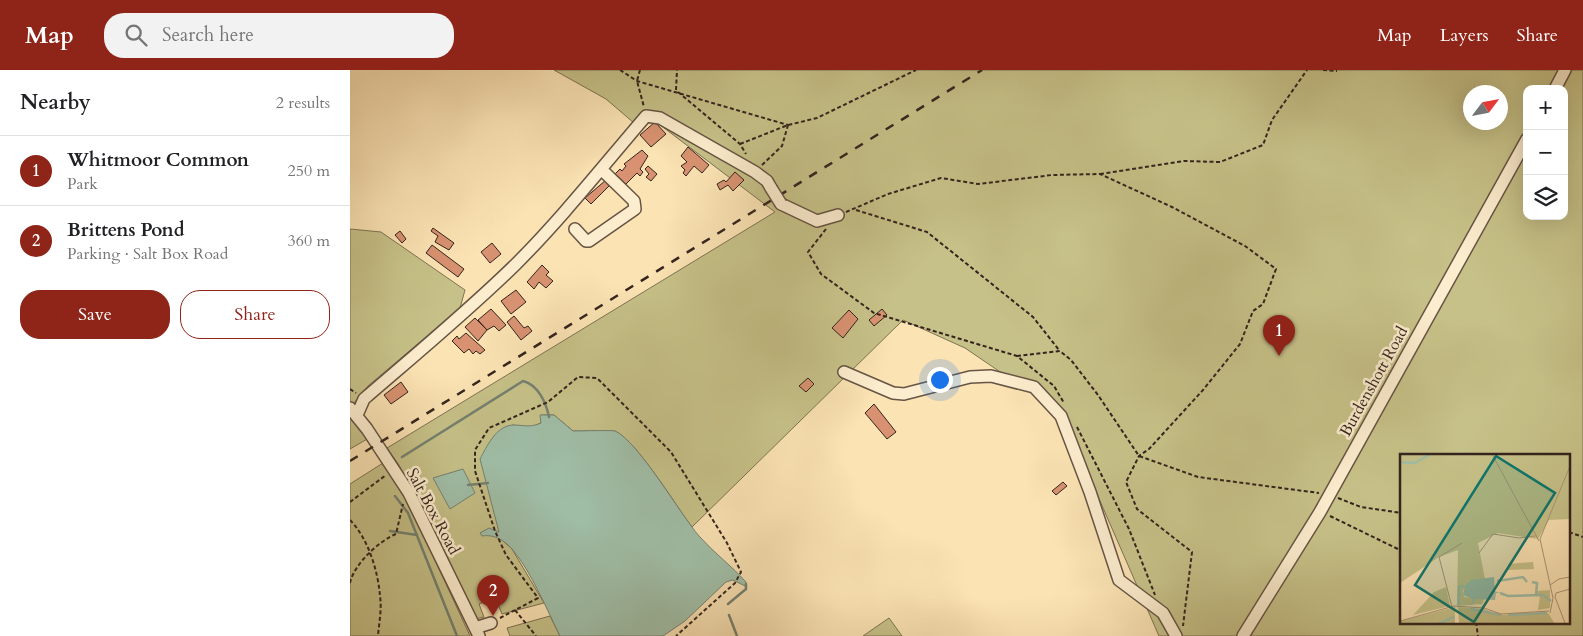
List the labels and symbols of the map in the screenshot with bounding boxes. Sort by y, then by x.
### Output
north arrow [1463,85,1508,130]
pin: 1 [1263,315,1295,356]
street label: Burdenshott Road [1335,322,1413,440]
your location [927,367,953,393]
inset map [1400,454,1570,624]
street label: Salt Box Road [401,464,465,559]
pin: 2 [477,575,509,616]

